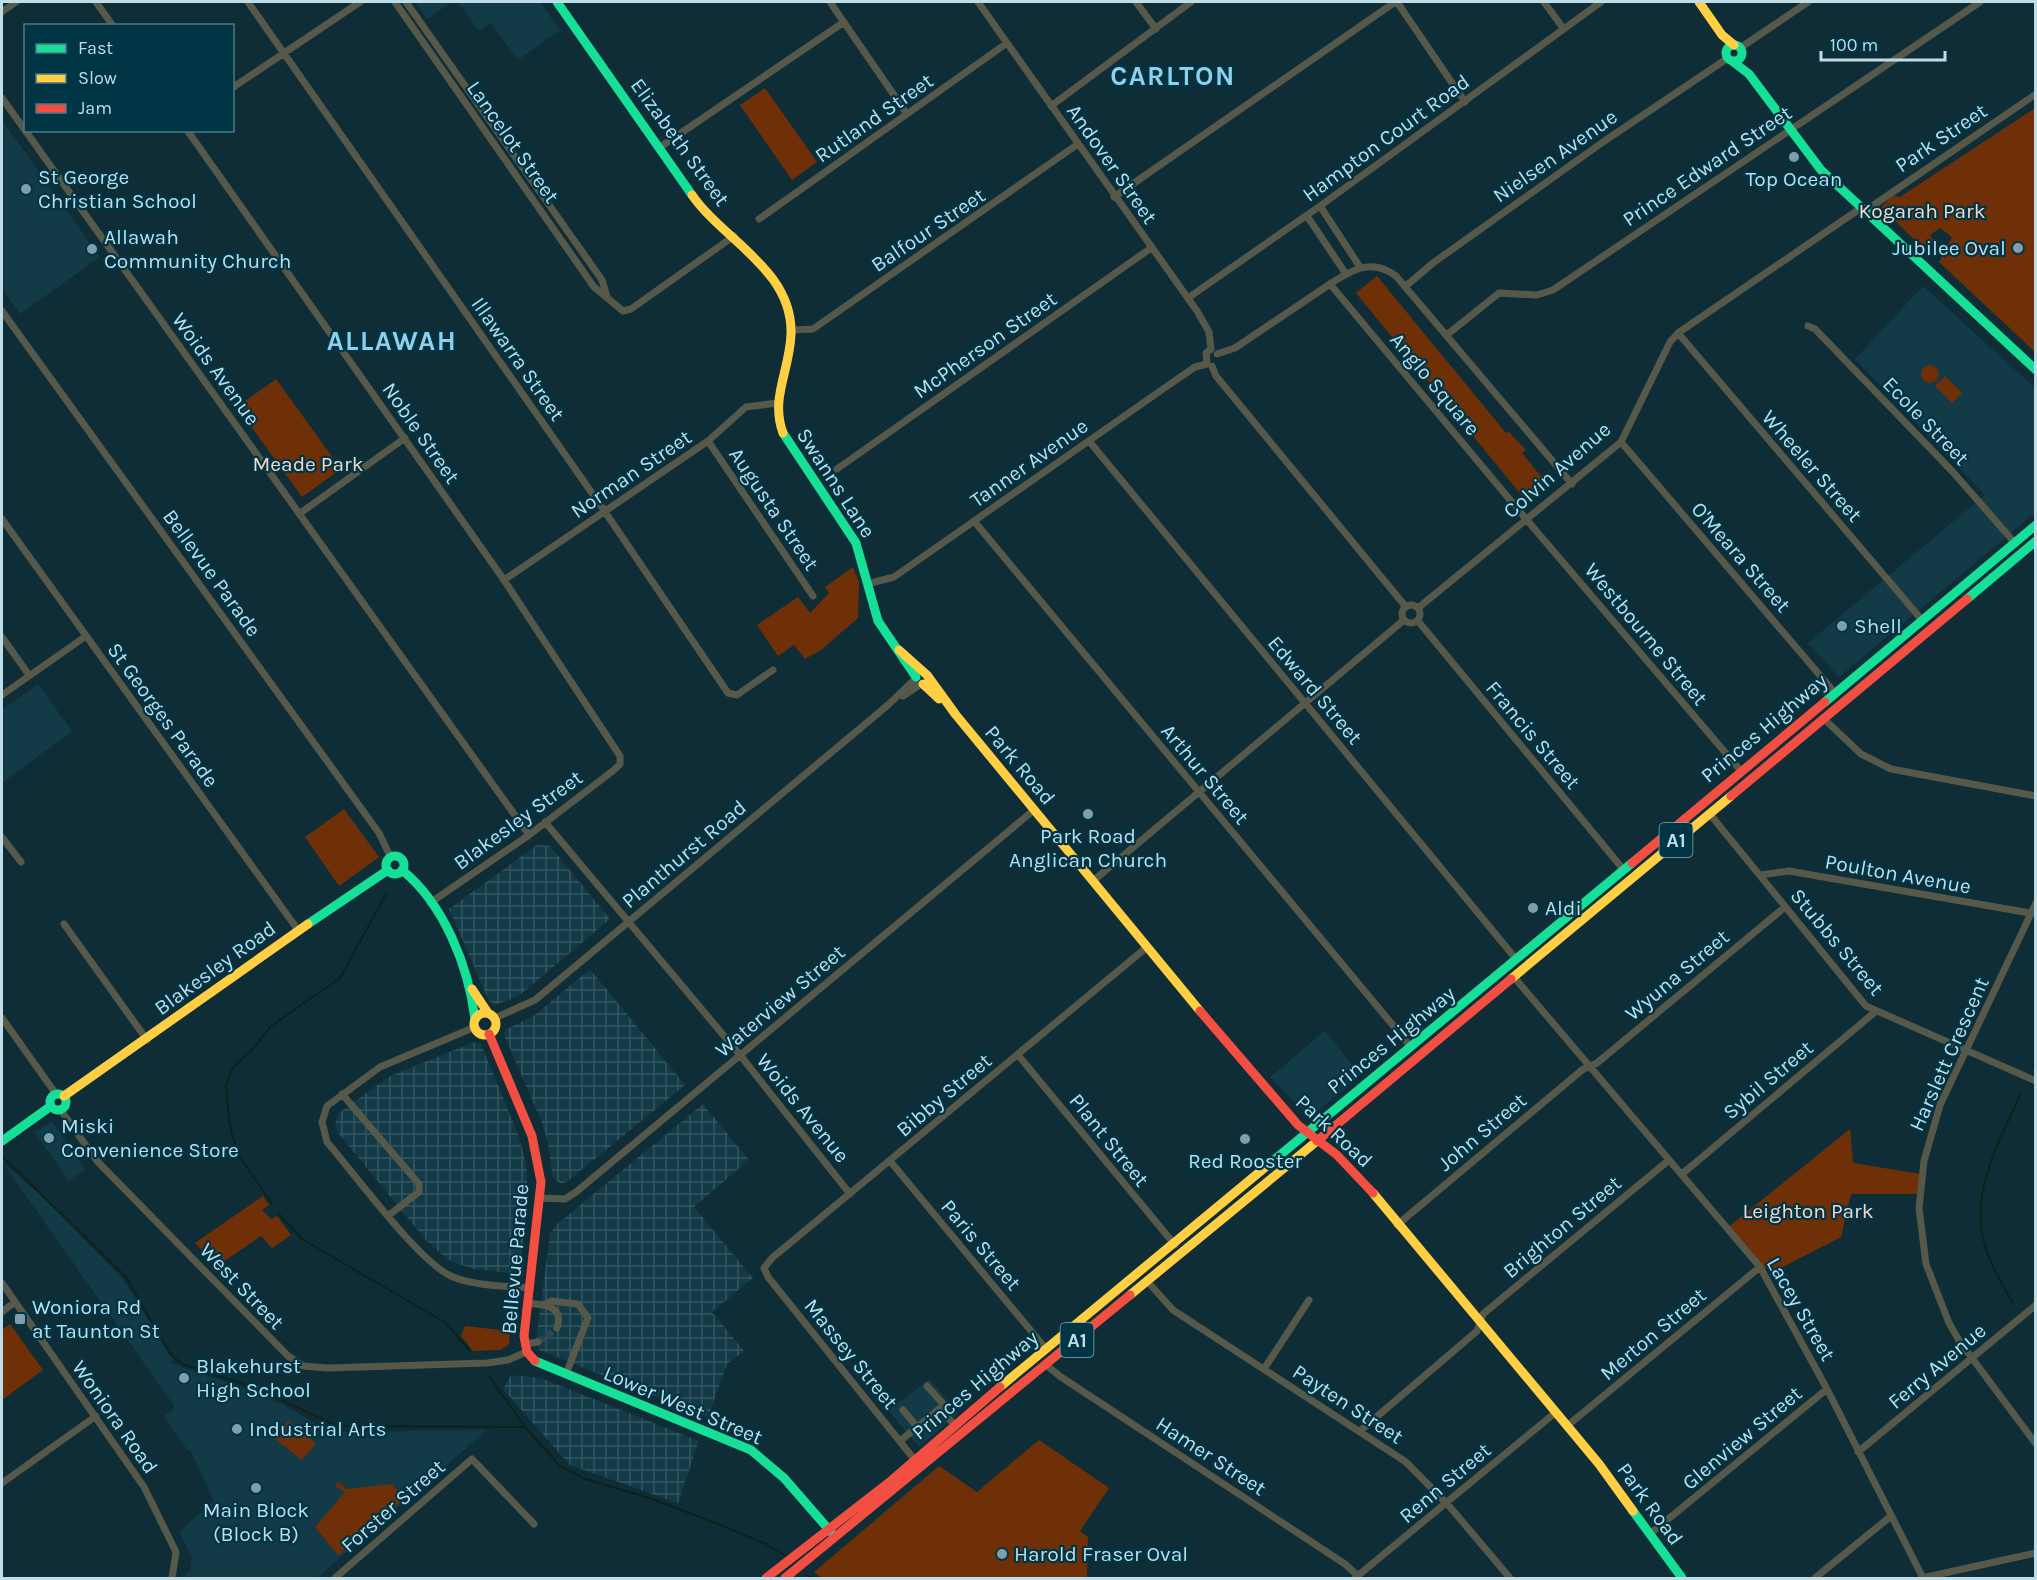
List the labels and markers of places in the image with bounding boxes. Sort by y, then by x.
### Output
marker: Top Ocean [1787,150,1801,164]
place label: St George Christian School [38,165,197,213]
place label: Top Ocean [1746,167,1843,191]
marker: St George Christian School [19,182,33,196]
place label: Allawah Community Church [104,225,291,273]
place label: Jubilee Oval [1892,236,2006,260]
marker: Jubilee Oval [2011,241,2025,255]
marker: Allawah Community Church [85,242,99,256]
place label: Shell [1854,614,1902,638]
marker: Shell [1835,619,1849,633]
marker: Park Road Anglican Church [1081,807,1095,821]
place label: Park Road Anglican Church [1009,824,1167,872]
place label: Aldi [1545,896,1582,920]
marker: Aldi [1526,901,1540,915]
place label: Miski Convenience Store [61,1114,239,1162]
marker: Miski Convenience Store [42,1131,56,1145]
marker: Red Rooster [1238,1132,1252,1146]
place label: Red Rooster [1188,1149,1303,1173]
place label: Woniora Rd at Taunton St [32,1295,160,1343]
marker: Woniora Rd at Taunton St [13,1312,27,1326]
place label: Blakehurst High School [196,1354,311,1402]
marker: Blakehurst High School [177,1371,191,1385]
place label: Industrial Arts [249,1417,387,1441]
marker: Industrial Arts [230,1422,244,1436]
marker: Main Block (Block B) [249,1481,263,1495]
place label: Main Block (Block B) [203,1498,309,1546]
place label: Harold Fraser Oval [1014,1542,1188,1566]
marker: Harold Fraser Oval [995,1547,1009,1561]

